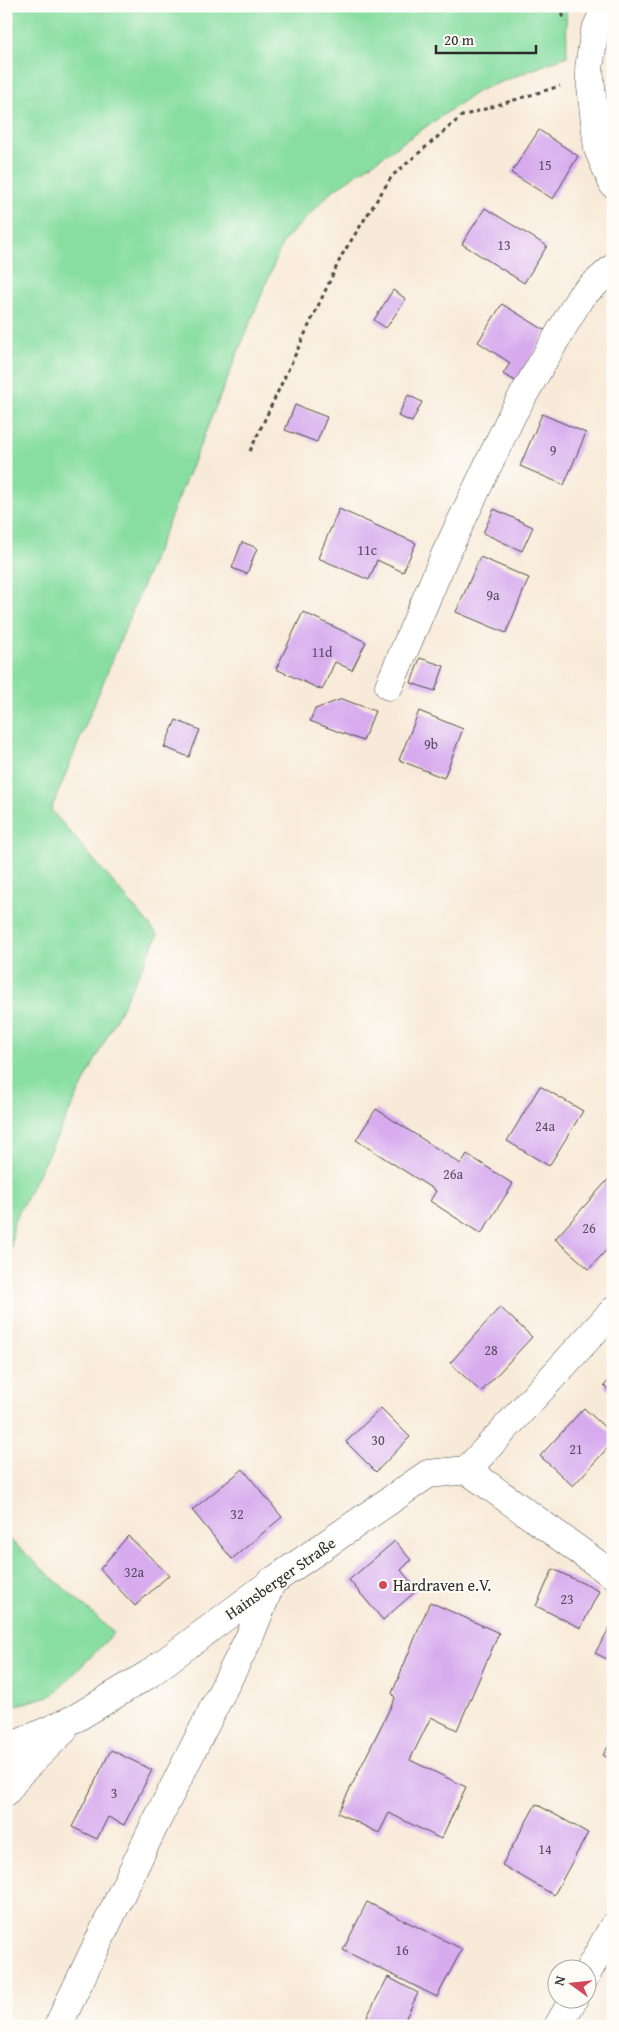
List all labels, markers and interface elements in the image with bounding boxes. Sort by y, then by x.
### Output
scale bar [436,22,536,54]
text: 20 m [444,29,475,50]
house number: 15 [538,155,552,175]
house number: 13 [497,235,511,255]
house number: 9 [550,440,557,460]
house number: 11c [357,540,377,560]
house number: 9a [486,585,500,605]
house number: 11d [312,642,333,662]
house number: 9b [424,734,438,754]
house number: 24a [535,1116,555,1136]
house number: 26a [443,1164,463,1184]
house number: 26 [582,1218,596,1238]
house number: 28 [484,1340,498,1360]
house number: 30 [371,1430,385,1450]
house number: 21 [569,1439,583,1459]
house number: 32 [230,1504,244,1524]
street label: Hainsberger Straße [220,1531,340,1625]
house number: 32a [124,1562,144,1582]
place label: Hardraven e.V. [393,1573,491,1597]
marker: Hardraven e.V. [377,1579,389,1591]
house number: 23 [560,1589,574,1609]
house number: 3 [111,1783,117,1803]
house number: 14 [538,1839,552,1859]
house number: 16 [395,1940,409,1960]
north arrow [546,1960,596,2010]
text: N [549,1973,570,1988]

